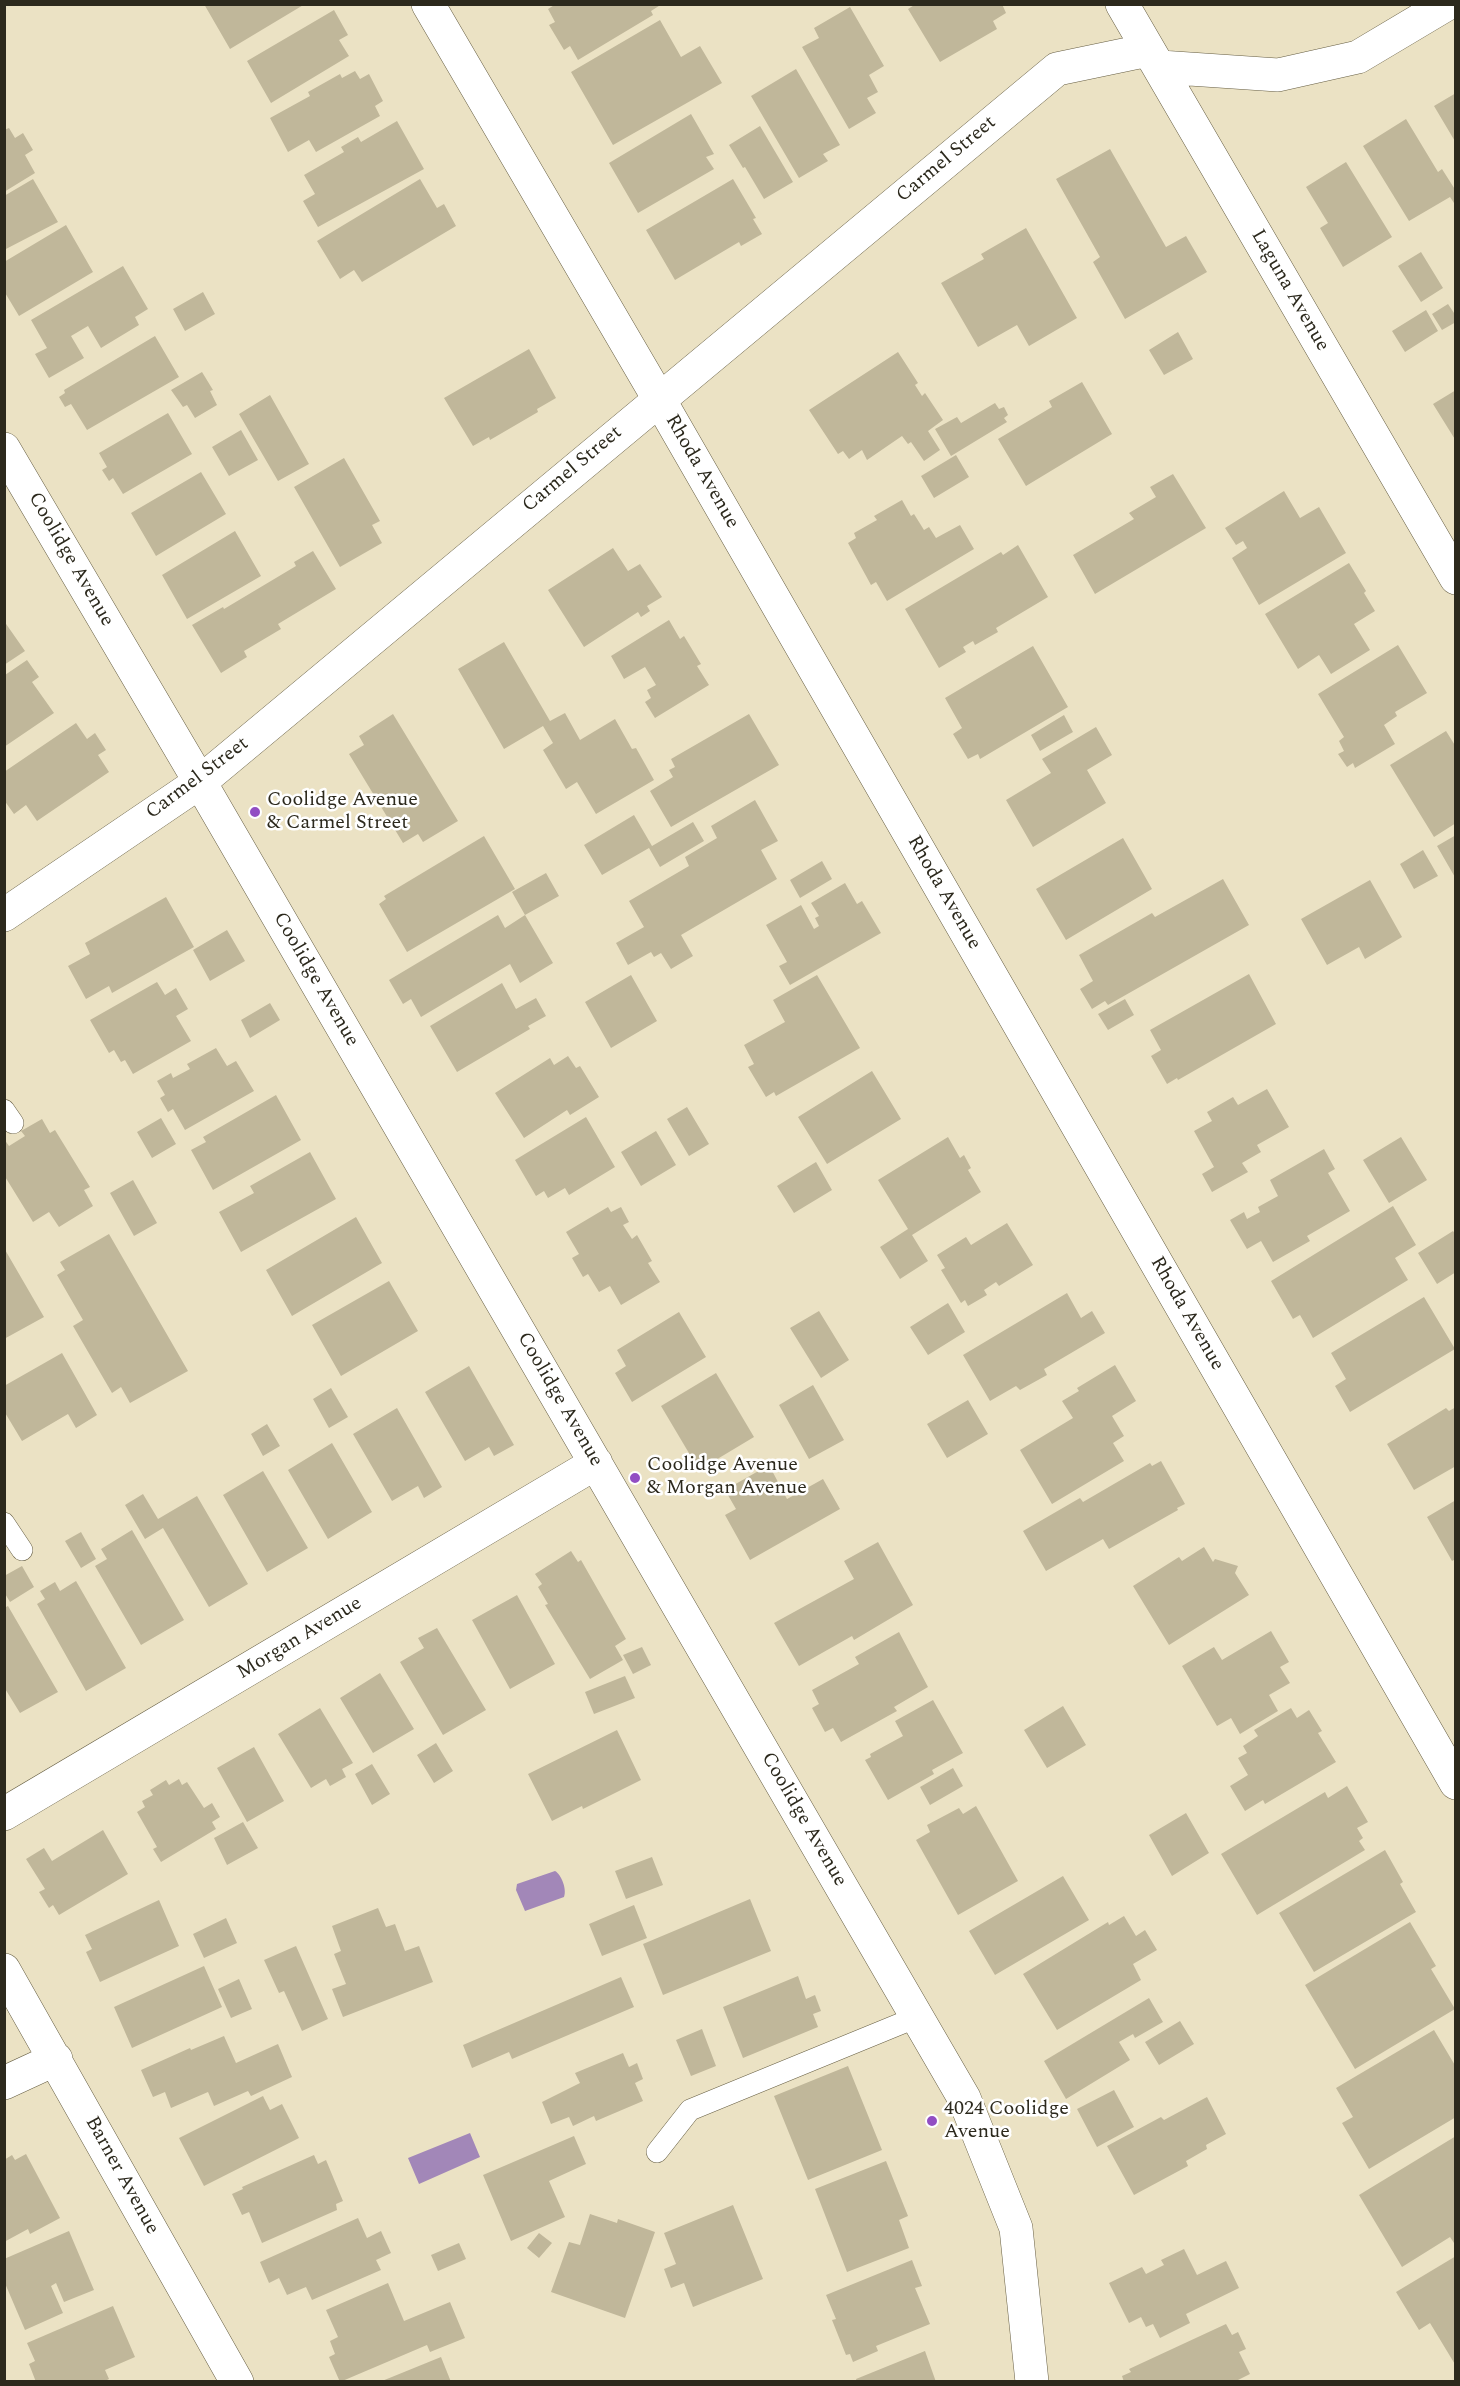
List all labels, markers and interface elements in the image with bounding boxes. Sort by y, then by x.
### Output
street label: Carmel Street [892,111,1002,209]
street label: Laguna Avenue [1244,226,1334,356]
street label: Rhoda Avenue [659,411,743,533]
street label: Carmel Street [518,421,628,519]
street label: Coolidge Avenue [22,489,118,631]
street label: Carmel Street [142,733,254,825]
place label: Coolidge Avenue & Carmel Street [267,789,418,836]
marker: Coolidge Avenue & Carmel Street [248,805,262,819]
street label: Rhoda Avenue [901,832,985,954]
street label: Coolidge Avenue [267,909,363,1051]
street label: Rhoda Avenue [1144,1253,1228,1375]
street label: Coolidge Avenue [511,1329,607,1471]
place label: Coolidge Avenue & Morgan Avenue [647,1454,807,1501]
marker: Coolidge Avenue & Morgan Avenue [628,1471,642,1485]
street label: Morgan Avenue [233,1592,367,1686]
street label: Coolidge Avenue [755,1749,851,1891]
place label: 4024 Coolidge Avenue [944,2098,1069,2145]
street label: Barner Avenue [79,2113,163,2239]
marker: 4024 Coolidge Avenue [925,2114,939,2128]

